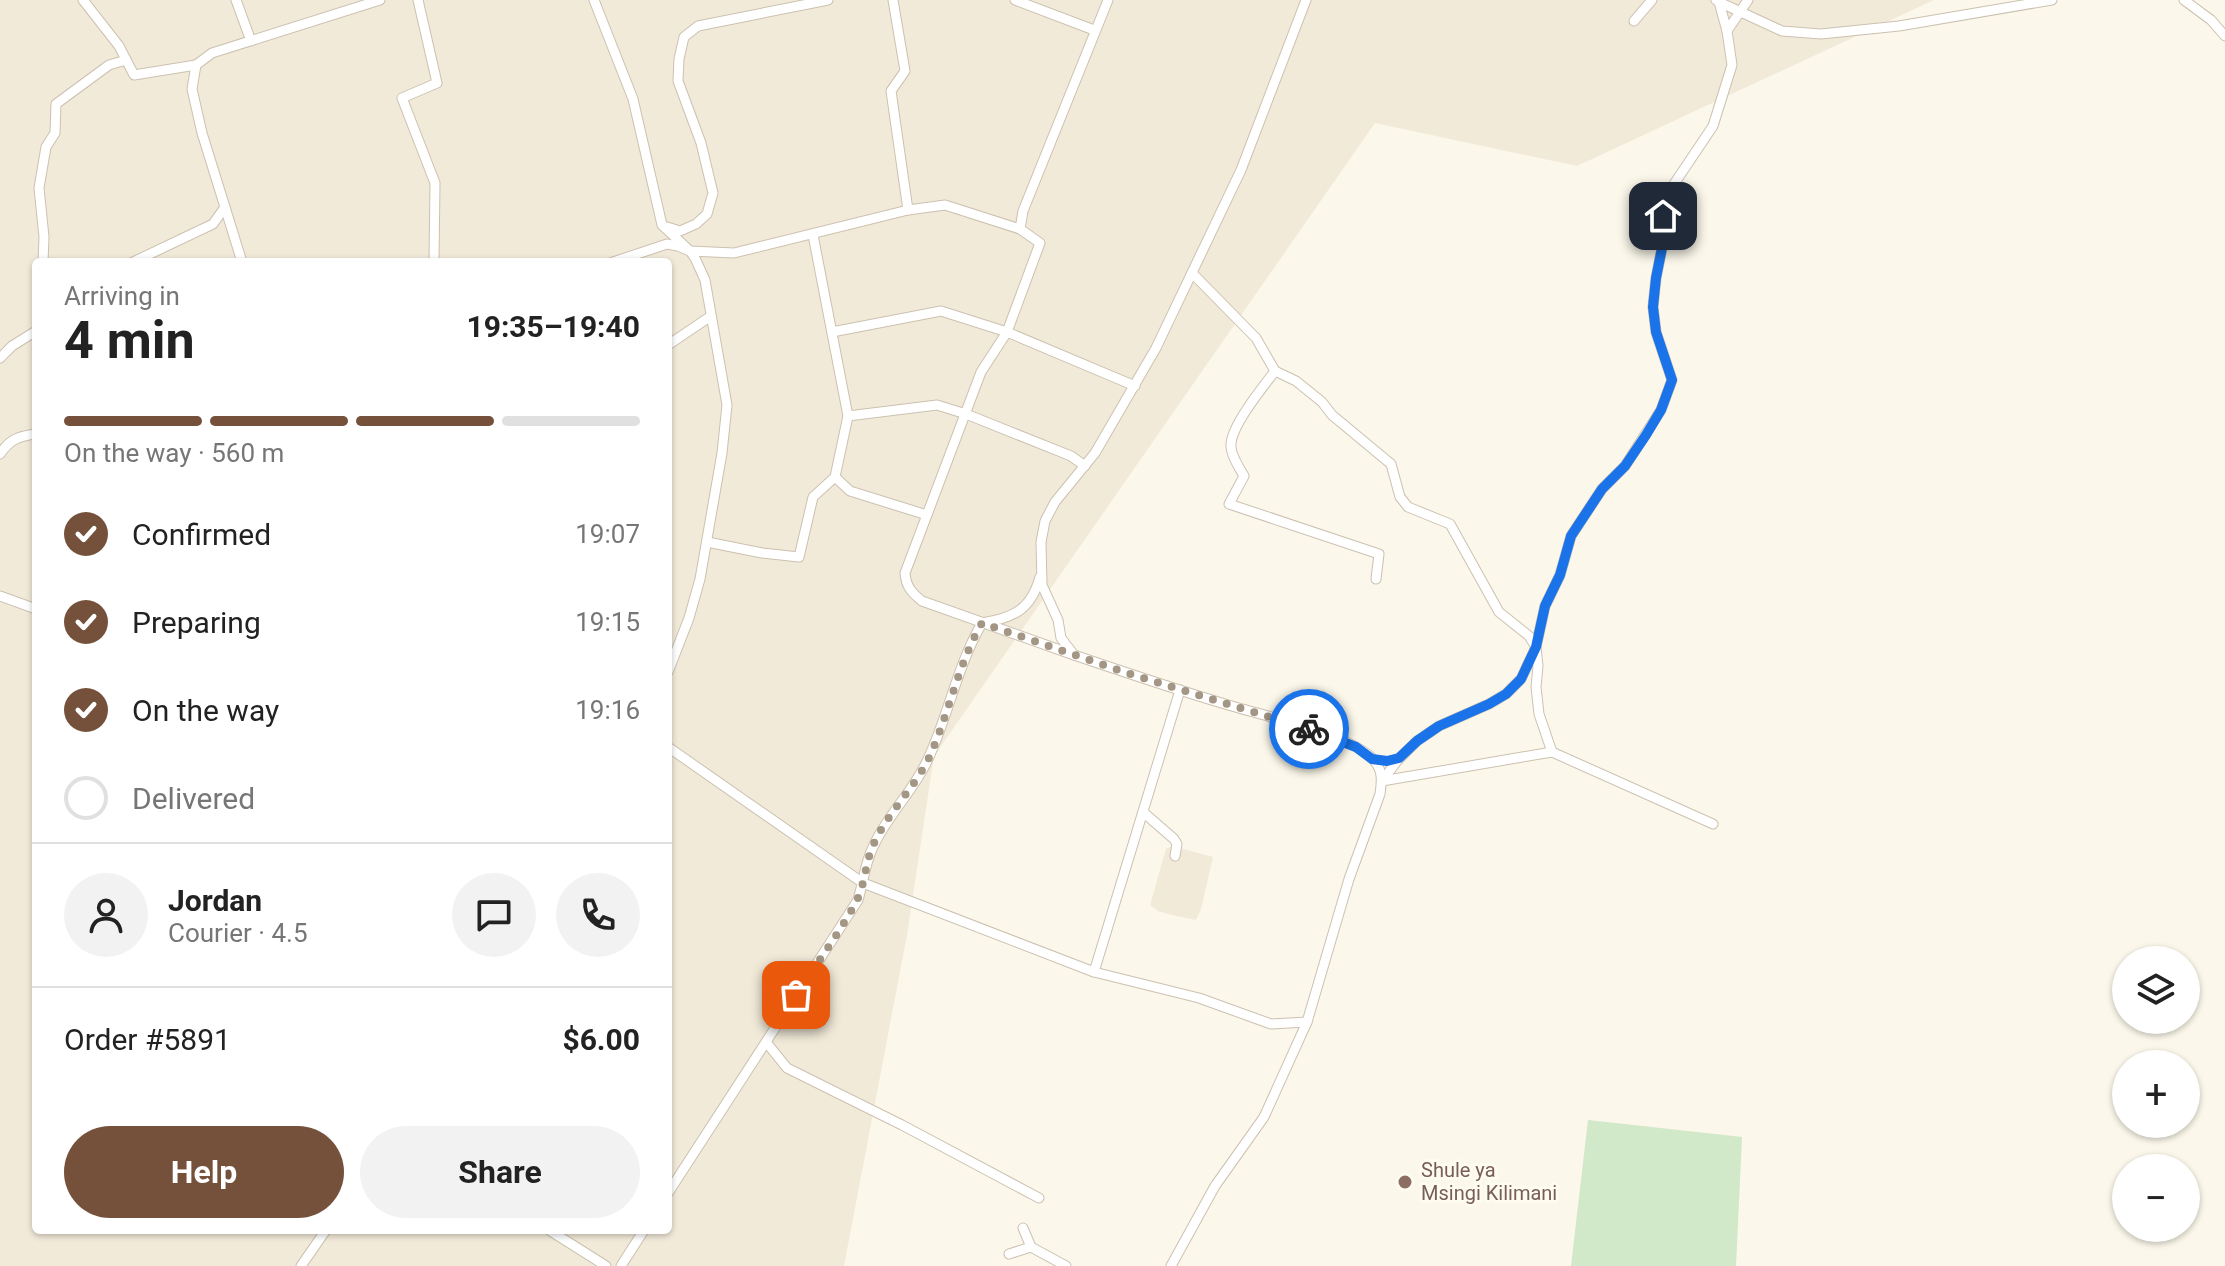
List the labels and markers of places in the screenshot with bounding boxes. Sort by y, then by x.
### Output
pin [1629,182,1697,250]
pin [762,961,830,1029]
place label: Shule ya Msingi Kilimani [1421,1158,1557,1205]
marker: Shule ya Msingi Kilimani [1396,1173,1414,1191]

